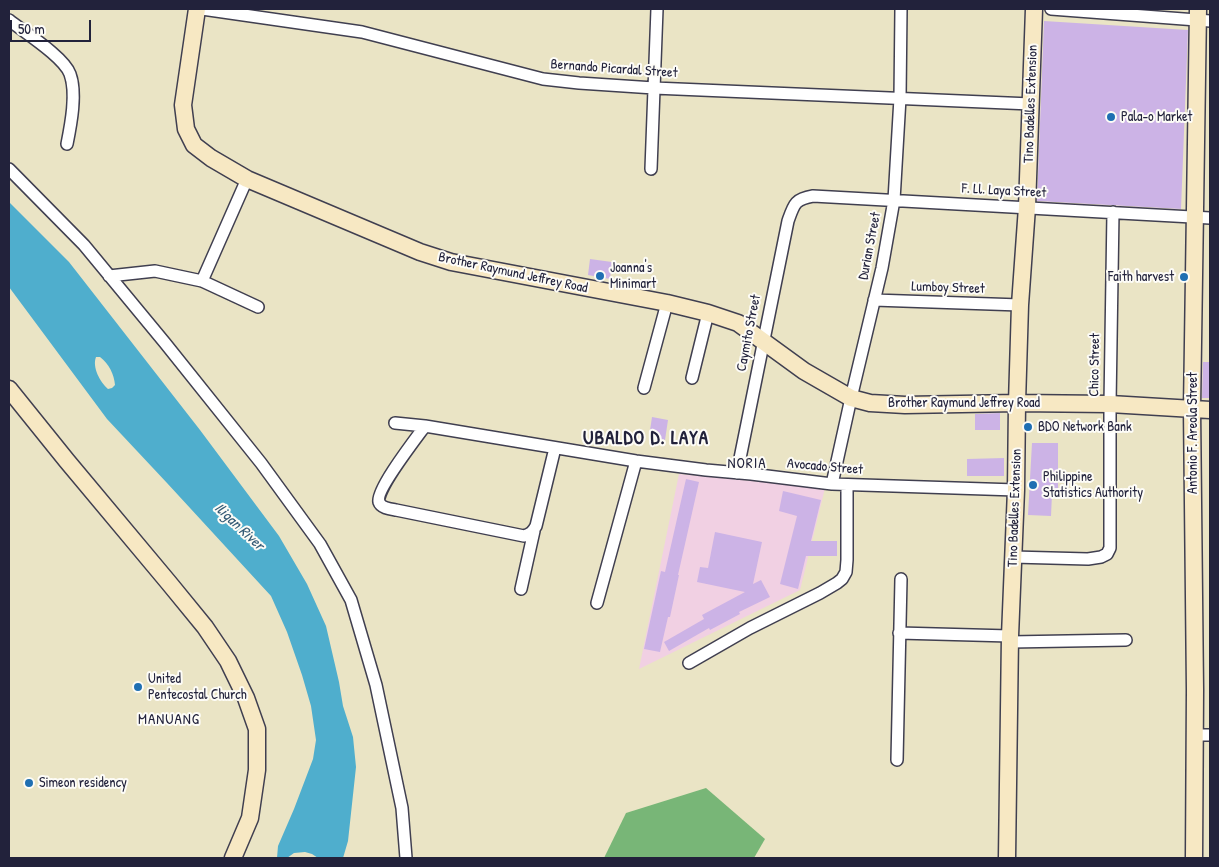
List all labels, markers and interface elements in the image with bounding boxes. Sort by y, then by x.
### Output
scale bar [12,10,94,42]
text: 50 m [18,18,45,39]
street label: Tino Badelles Extension [1021,45,1041,163]
street label: Bernando Picardal Street [550,56,678,82]
place label: Pala-o Market [1121,109,1192,125]
marker: Pala-o Market [1105,111,1117,123]
street label: F. Ll. Laya Street [961,180,1047,202]
street label: Durian Street [855,211,885,281]
street label: Brother Raymund Jeffrey Road [437,249,589,297]
place label: Joanna's Minimart [610,260,656,292]
place label: Faith harvest [1108,269,1174,285]
marker: Joanna's Minimart [594,270,606,282]
marker: Faith harvest [1178,271,1190,283]
street label: Lumboy Street [911,278,985,298]
street label: Caymito Street [733,293,765,373]
street label: Chico Street [1086,333,1104,397]
street label: Antonio F. Areola Street [1185,372,1201,494]
street label: Brother Raymund Jeffrey Road [888,395,1040,411]
place label: BDO Network Bank [1038,419,1132,435]
marker: BDO Network Bank [1022,421,1034,433]
district label: UBALDO D. LAYA [581,428,711,450]
street label: Tino Badelles Extension [1005,449,1025,567]
district label: NORIA [727,455,767,473]
street label: Avocado Street [786,455,864,479]
place label: Philippine Statistics Authority [1043,469,1143,502]
marker: Philippine Statistics Authority [1027,479,1039,491]
water label: Iligan River [210,499,268,555]
place label: United Pentecostal Church [148,671,247,704]
marker: United Pentecostal Church [132,681,144,693]
district label: MANUANG [137,711,201,729]
place label: Simeon residency [39,775,127,791]
marker: Simeon residency [23,777,35,789]

